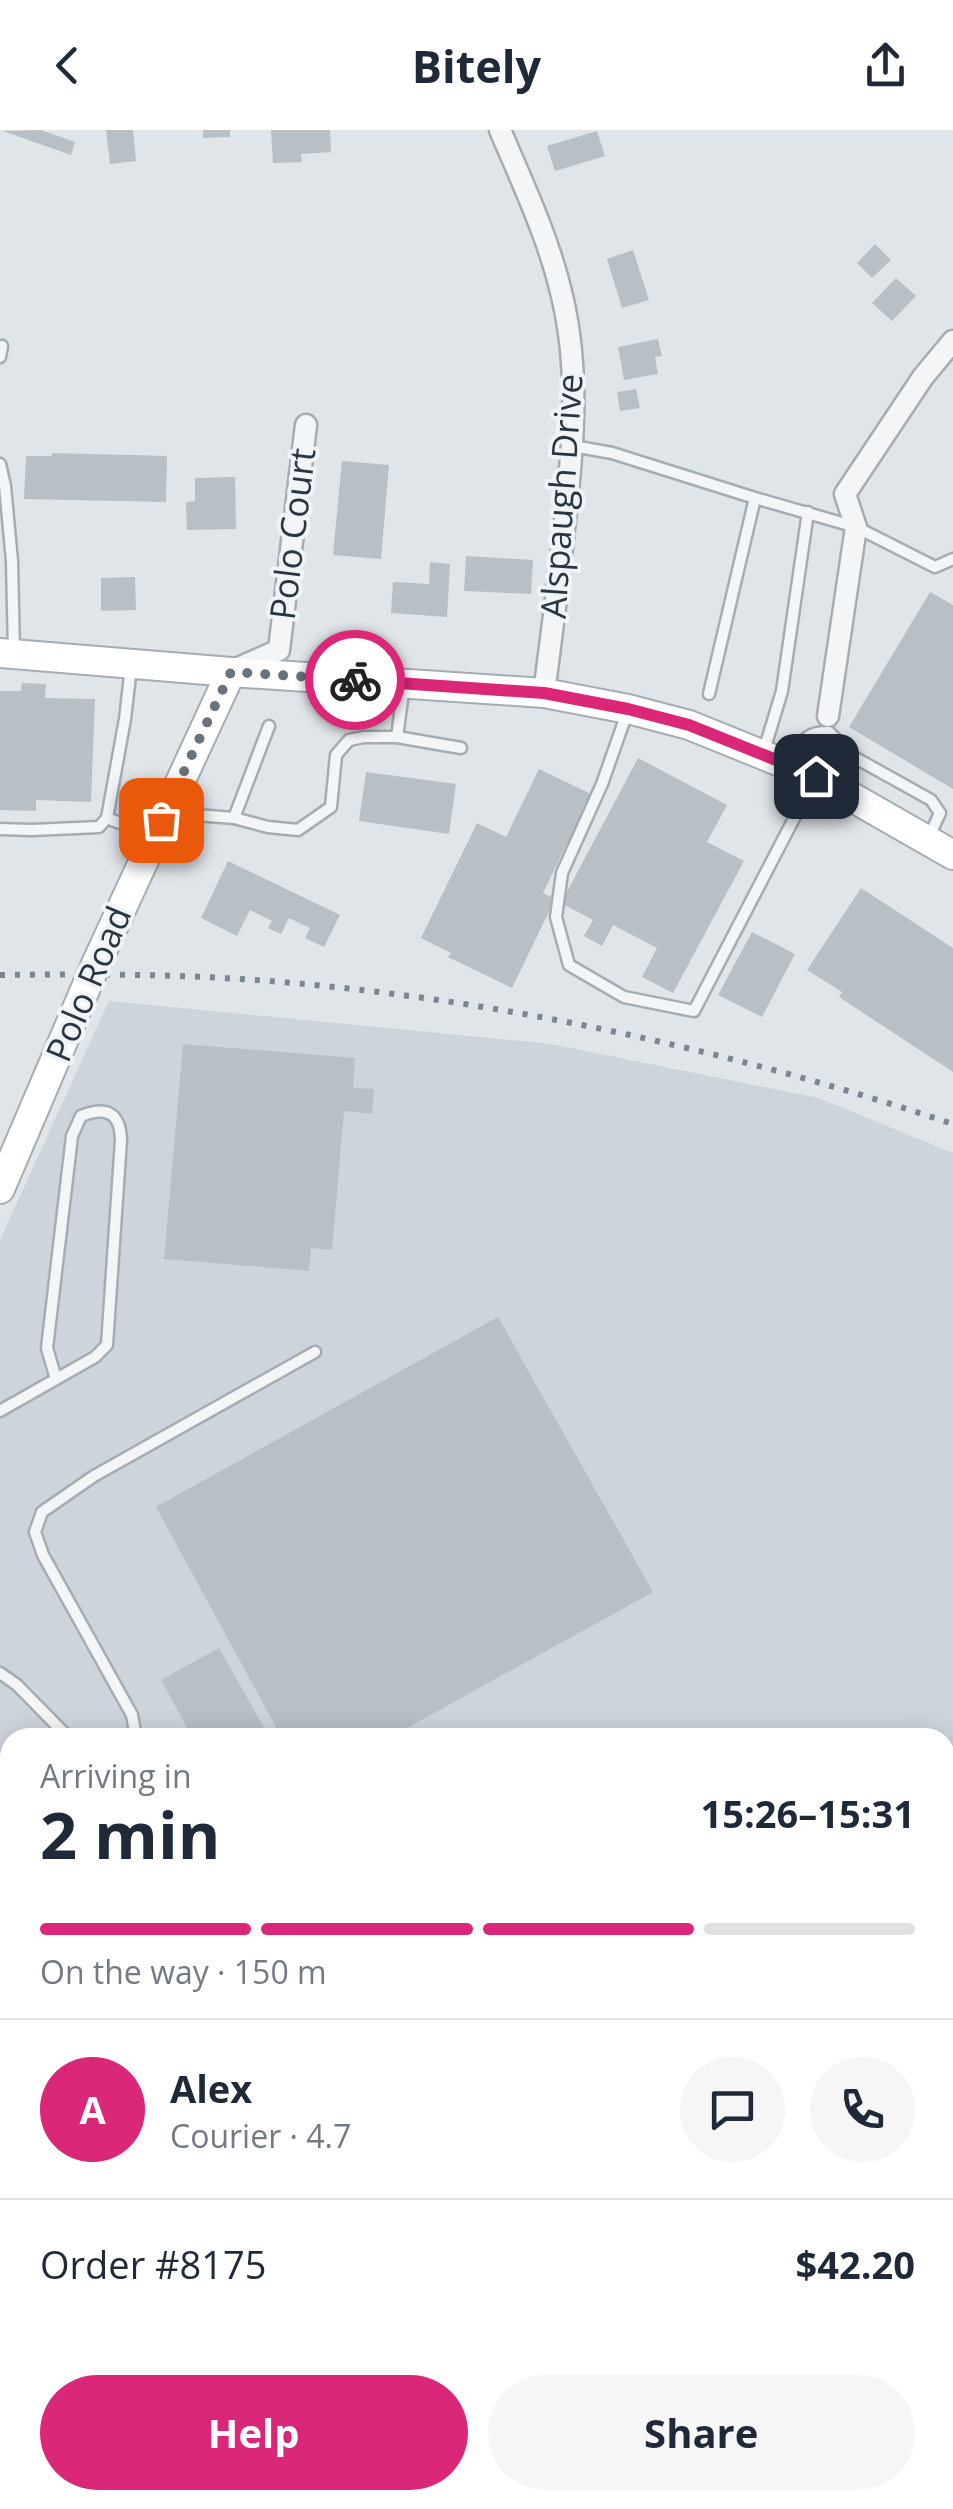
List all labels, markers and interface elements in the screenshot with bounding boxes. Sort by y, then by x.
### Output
text: Bitely [412,35,541,96]
icon: back [40,38,95,93]
icon: share [858,38,913,93]
street label: Alspaugh Drive [529,372,592,620]
street label: Polo Court [258,445,325,622]
courier [305,630,405,730]
icon: bike [328,653,383,708]
pin [774,734,859,819]
icon: home [789,749,844,804]
pin [119,778,204,863]
icon: bag [134,793,189,848]
street label: Polo Road [34,898,141,1068]
text: Arriving in [40,1754,192,1797]
text: 15:26–15:31 [701,1787,915,1839]
text: 2 min [40,1790,220,1878]
text: On the way · 150 m [40,1950,327,1993]
button: chat [680,2057,785,2162]
button: phone [810,2057,915,2162]
text: Alex [170,2062,252,2114]
text: A [79,2083,106,2135]
text: Courier · 4.7 [170,2114,351,2157]
text: Order #8175 [40,2238,267,2290]
text: $42.20 [796,2238,915,2290]
button: Help [40,2375,468,2490]
button: Share [488,2375,915,2490]

